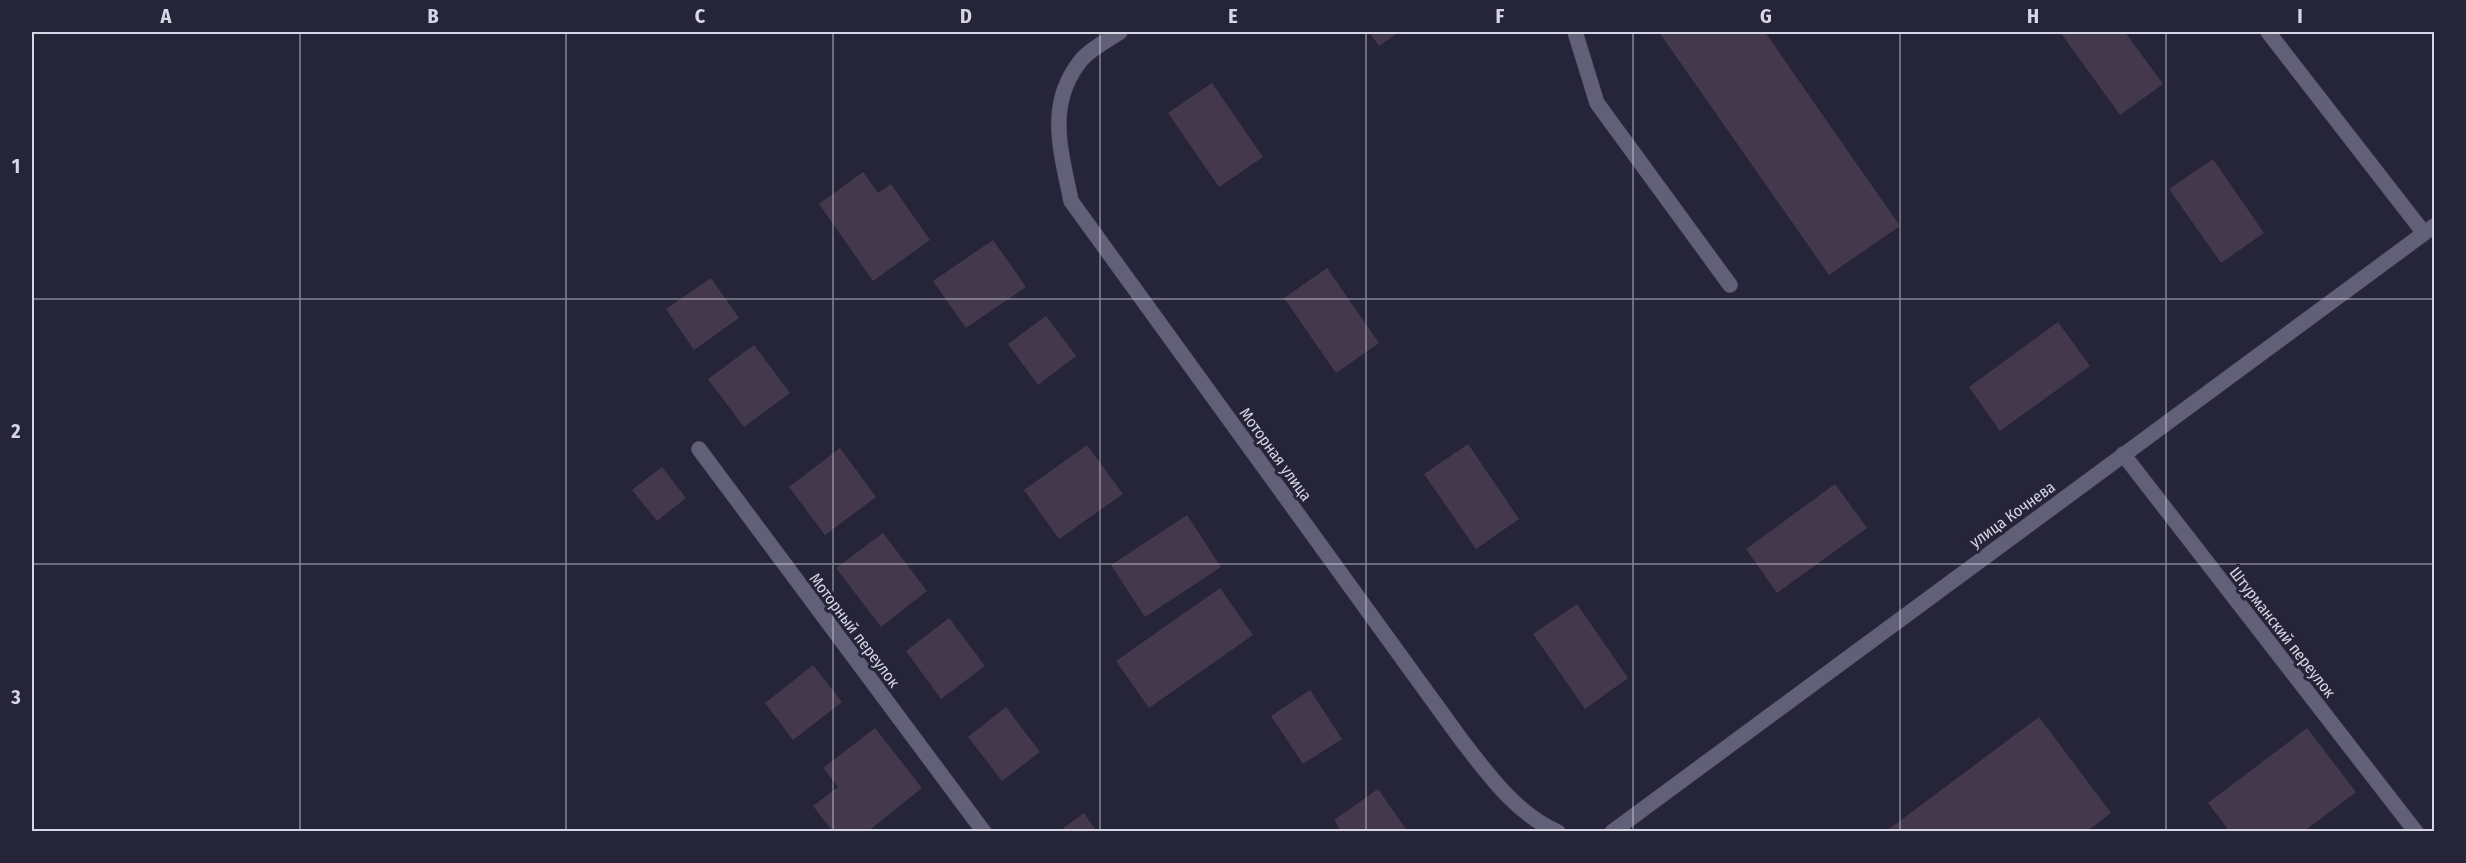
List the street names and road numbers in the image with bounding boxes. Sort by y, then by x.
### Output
street label: Моторная улица [1235,404,1316,505]
street label: улица Кочнева [1966,477,2059,552]
street label: Штурманский переулок [2226,563,2340,702]
street label: Моторный переулок [806,570,904,691]

